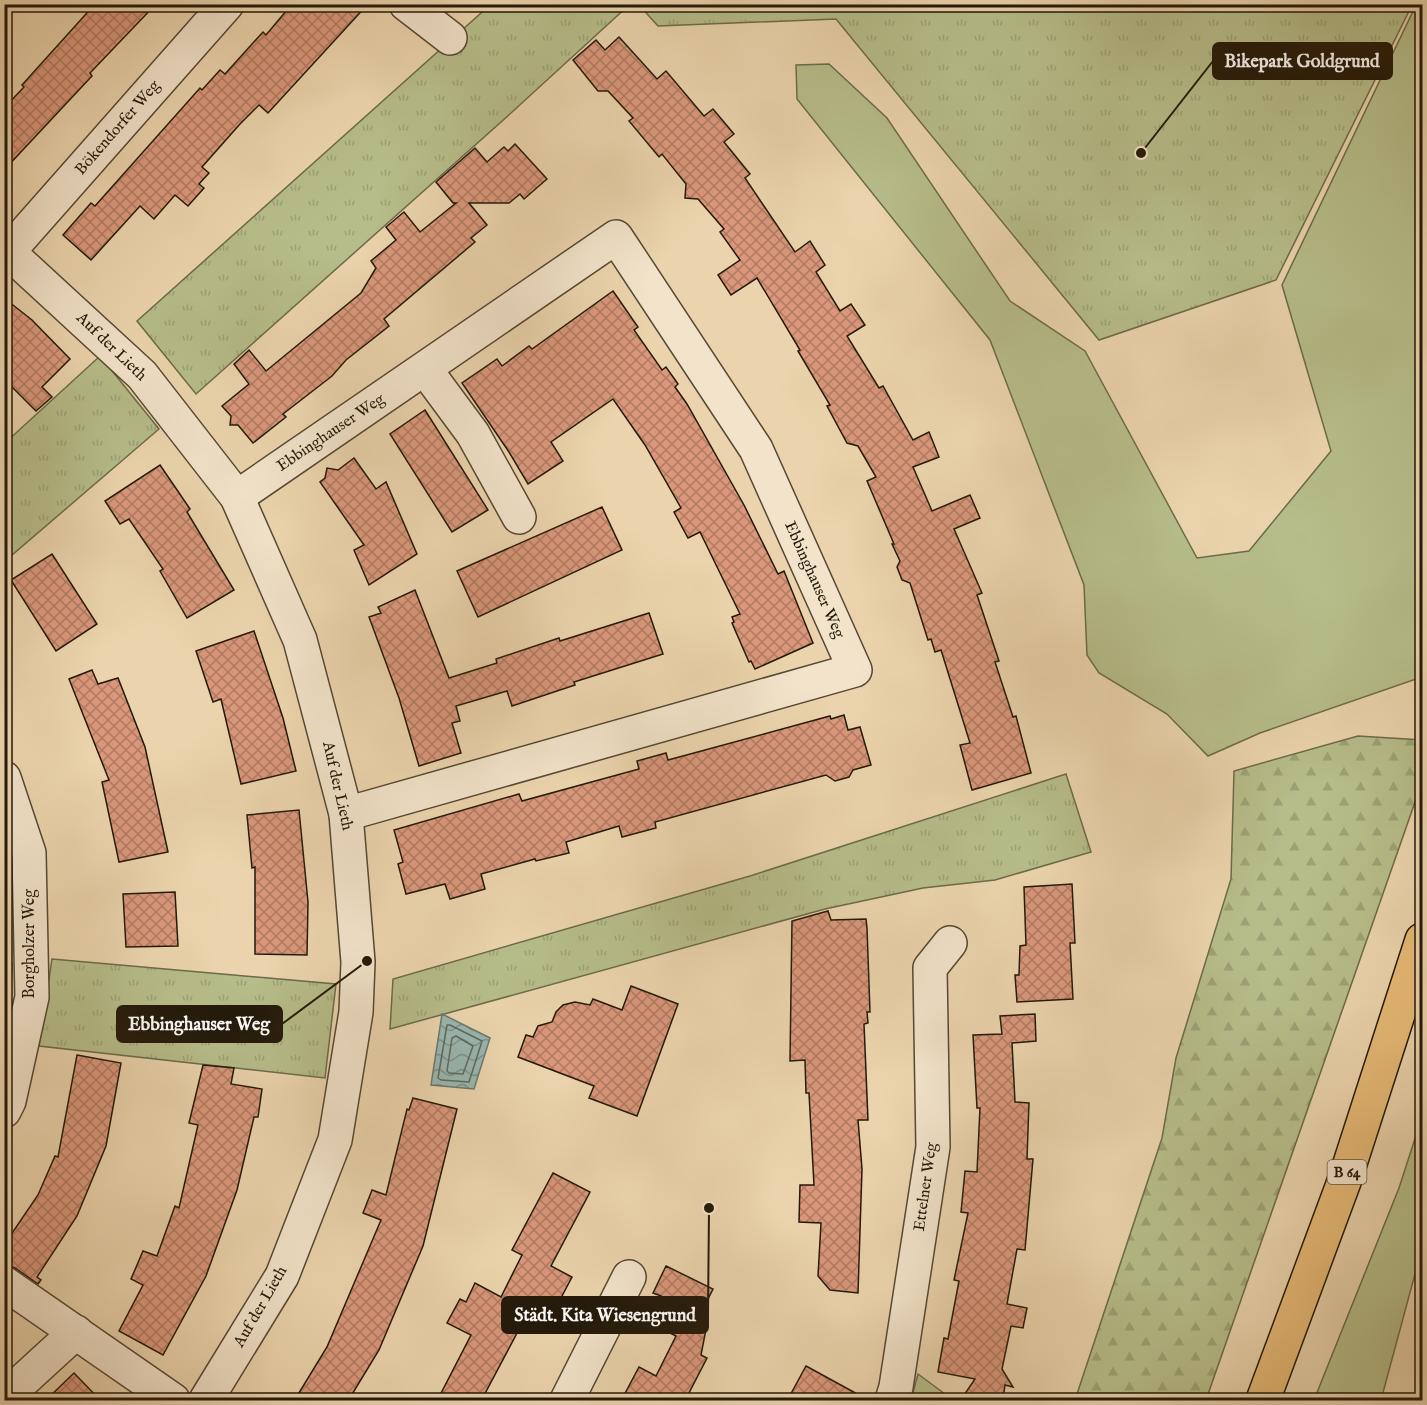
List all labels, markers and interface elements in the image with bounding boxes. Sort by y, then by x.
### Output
callout: Bikepark Goldgrund [1213,43,1392,79]
text: Bikepark Goldgrund [1224,51,1380,74]
street label: Bökendorfer Weg [71,76,165,180]
street label: Auf der Lieth [71,308,151,386]
street label: Ebbinghauser Weg [273,389,389,477]
street label: Ebbinghauser Weg [779,518,849,642]
street label: Auf der Lieth [317,739,357,833]
street label: Borgholzer Weg [20,889,40,999]
callout: Ebbinghauser Weg [117,1006,282,1042]
text: Ebbinghauser Weg [128,1014,271,1037]
street label: Ettelner Weg [910,1141,942,1233]
road number: B 64 [1328,1160,1366,1184]
street label: Auf der Lieth [229,1262,293,1352]
callout: Städt. Kita Wiesengrund [502,1297,708,1333]
text: Städt. Kita Wiesengrund [514,1305,696,1328]

